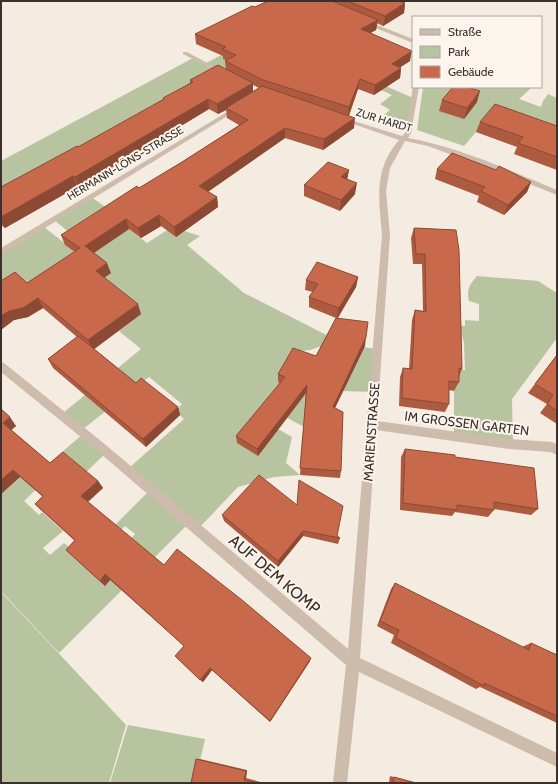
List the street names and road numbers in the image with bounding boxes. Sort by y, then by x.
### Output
street label: ZUR HARDT [354,105,414,135]
street label: HERMANN-LÖNS-STRASSE [64,123,186,203]
street label: MARIENSTRASSE [360,382,382,482]
street label: IM GROSSEN GARTEN [404,407,530,439]
street label: AUF DEM KOMP [225,531,324,618]

